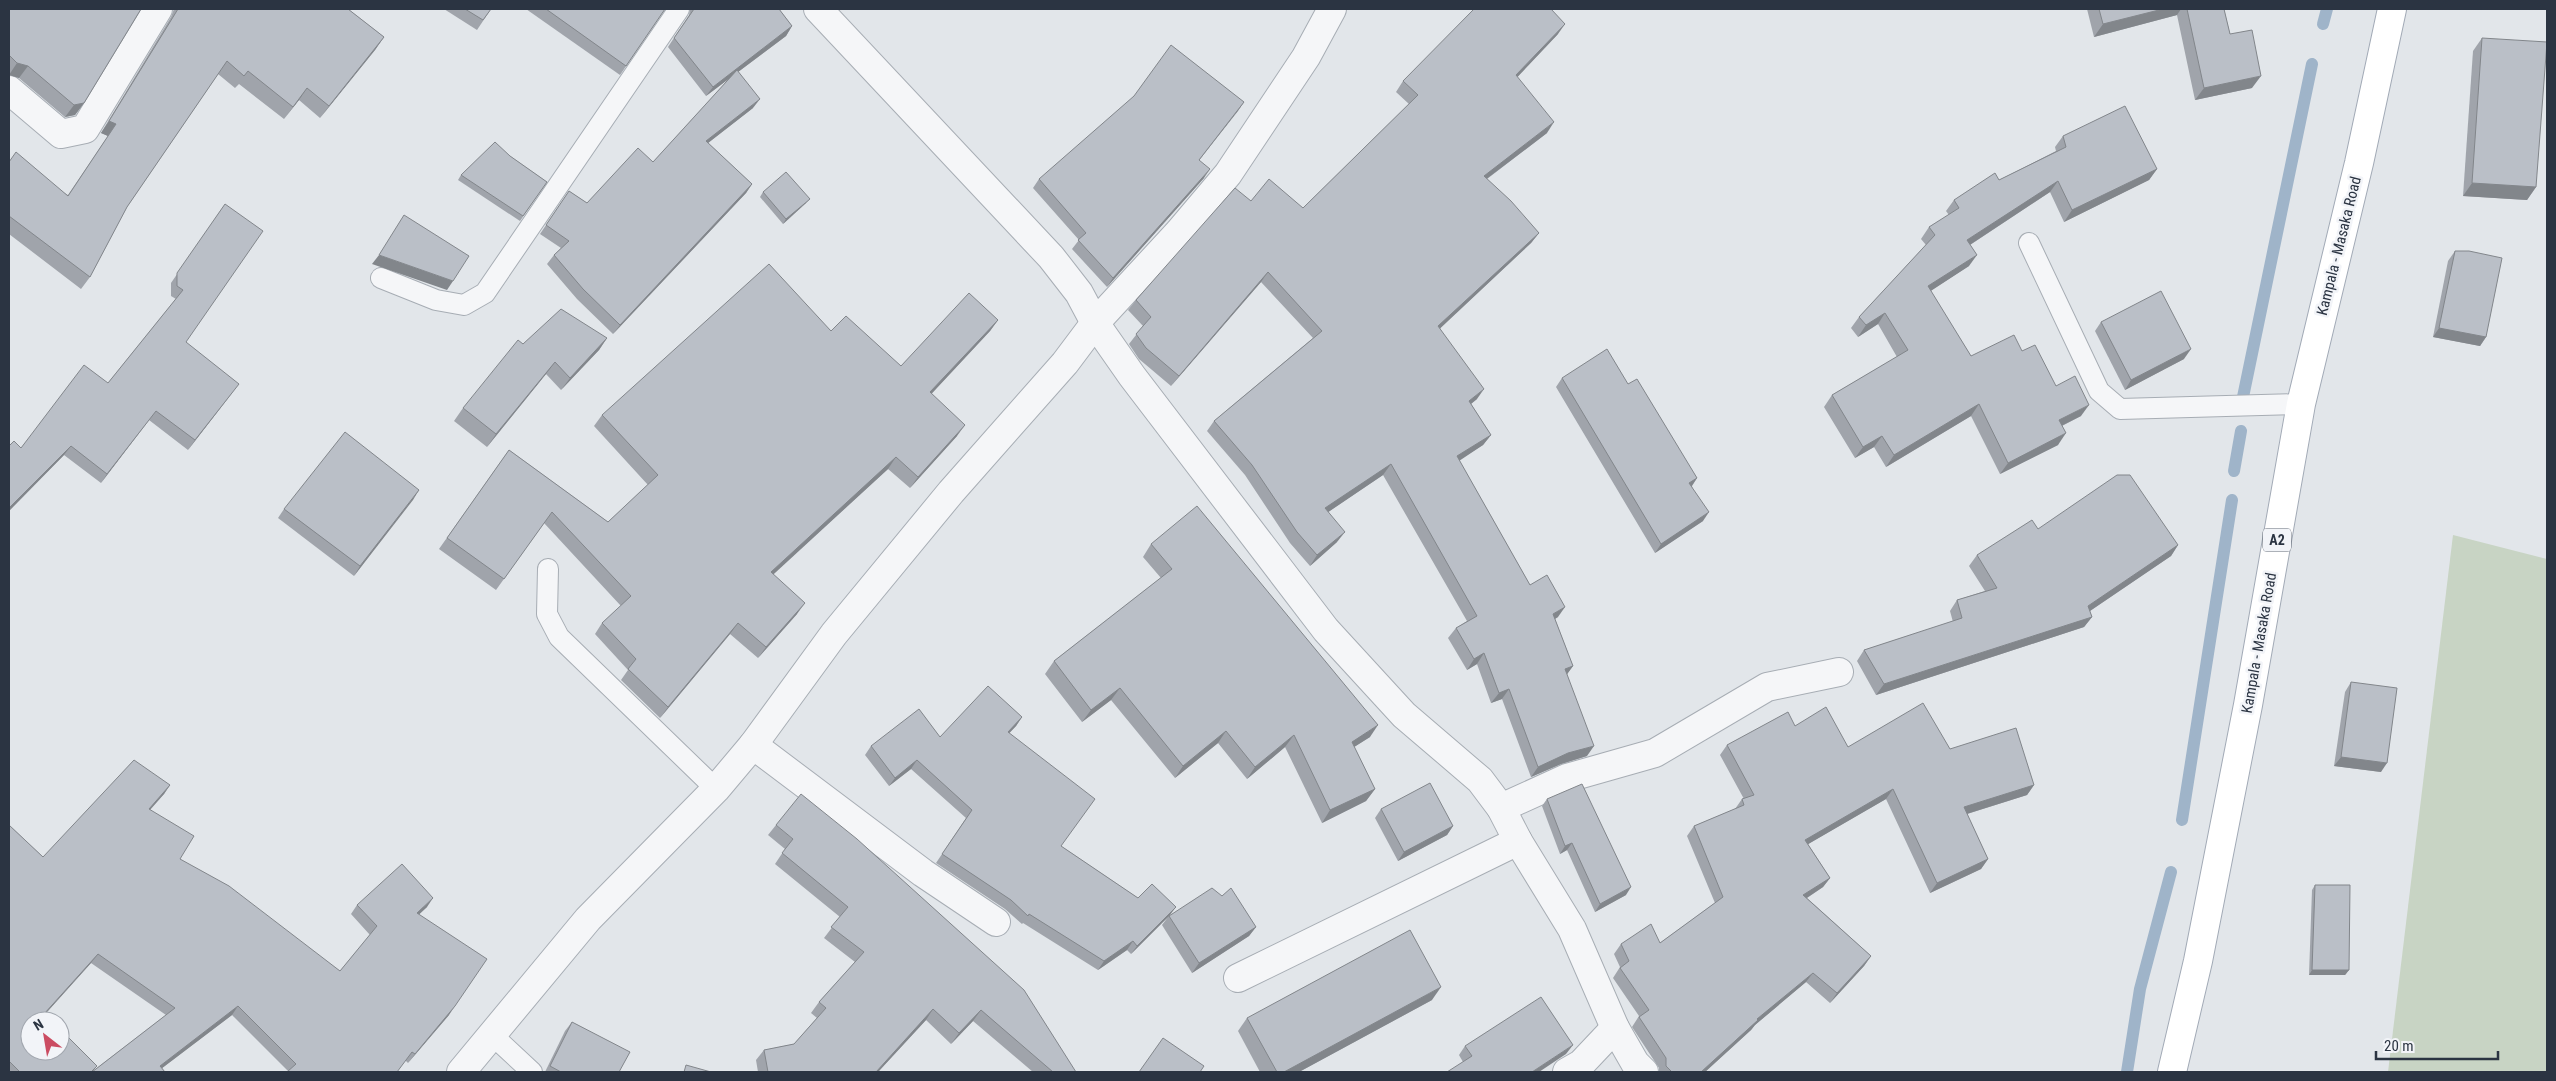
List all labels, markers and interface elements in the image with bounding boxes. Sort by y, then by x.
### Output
street label: Kampala - Masaka Road [2313,175,2365,317]
road number: A2 [2263,528,2291,552]
street label: Kampala - Masaka Road [2238,571,2280,715]
north arrow [20,1011,70,1061]
text: N [31,1016,46,1034]
scale bar [2376,1028,2498,1060]
text: 20 m [2384,1037,2414,1055]

